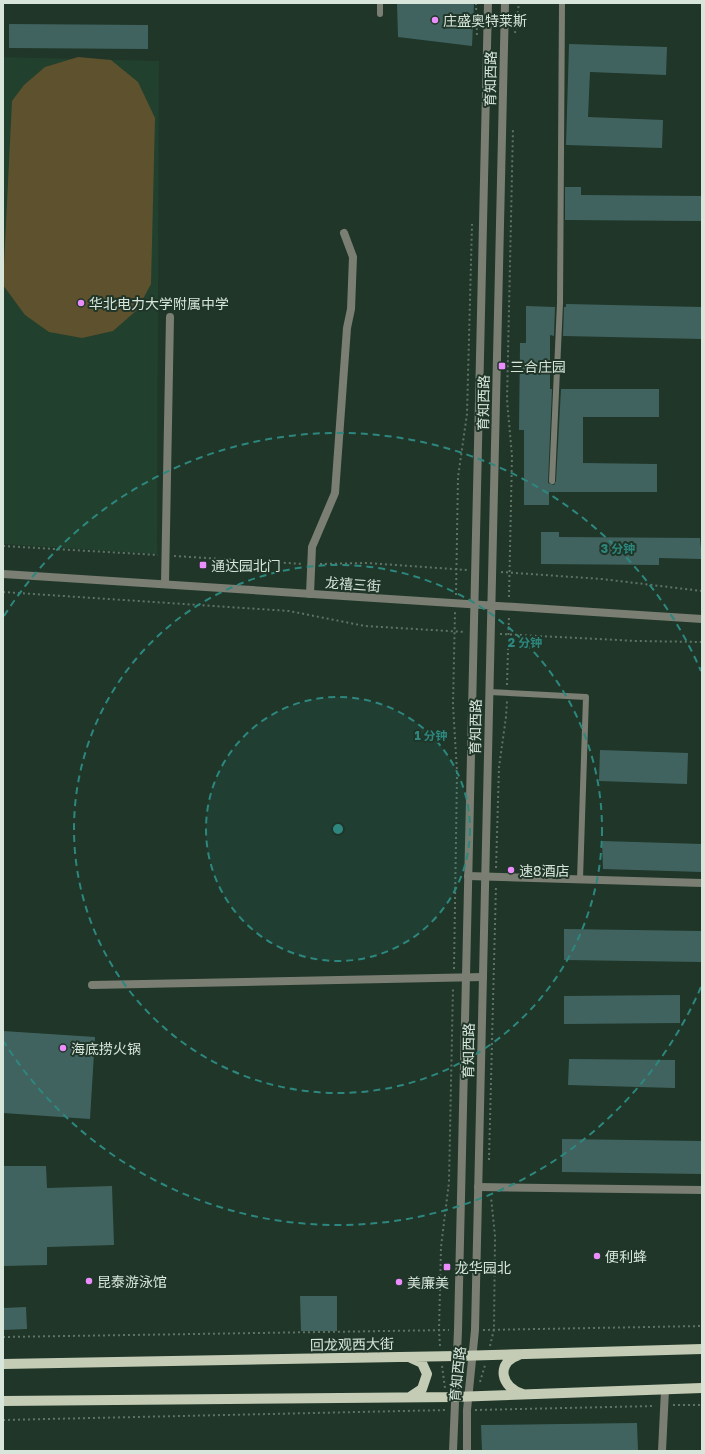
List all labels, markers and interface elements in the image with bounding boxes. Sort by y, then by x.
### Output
place label: 庄盛奥特莱斯 [443,12,527,29]
marker: 庄盛奥特莱斯 [430,15,440,25]
street label: 育知西路 [481,51,499,107]
place label: 华北电力大学附属中学 [89,295,229,312]
marker: 华北电力大学附属中学 [76,298,86,308]
place label: 三合庄园 [510,358,566,375]
marker: 三合庄园 [497,361,507,371]
street label: 育知西路 [474,375,492,431]
text: 3 分钟 [601,541,635,556]
place label: 通达园北门 [211,557,281,574]
marker: 通达园北门 [198,560,208,570]
street label: 龙禧三街 [324,574,382,594]
text: 2 分钟 [508,635,542,650]
street label: 育知西路 [466,699,484,755]
text: 1 分钟 [414,728,448,743]
centre of rings [331,822,345,836]
place label: 速8酒店 [519,862,570,879]
marker: 速8酒店 [506,865,516,875]
street label: 育知西路 [459,1023,477,1079]
place label: 海底捞火锅 [71,1040,141,1057]
marker: 海底捞火锅 [58,1043,68,1053]
place label: 便利蜂 [605,1248,647,1265]
marker: 便利蜂 [592,1251,602,1261]
place label: 龙华园北 [455,1259,511,1276]
marker: 龙华园北 [442,1262,452,1272]
place label: 昆泰游泳馆 [97,1273,167,1290]
place label: 美廉美 [407,1274,449,1291]
marker: 昆泰游泳馆 [84,1276,94,1286]
marker: 美廉美 [394,1277,404,1287]
street label: 回龙观西大街 [310,1335,394,1353]
street label: 育知西路 [446,1345,468,1403]

